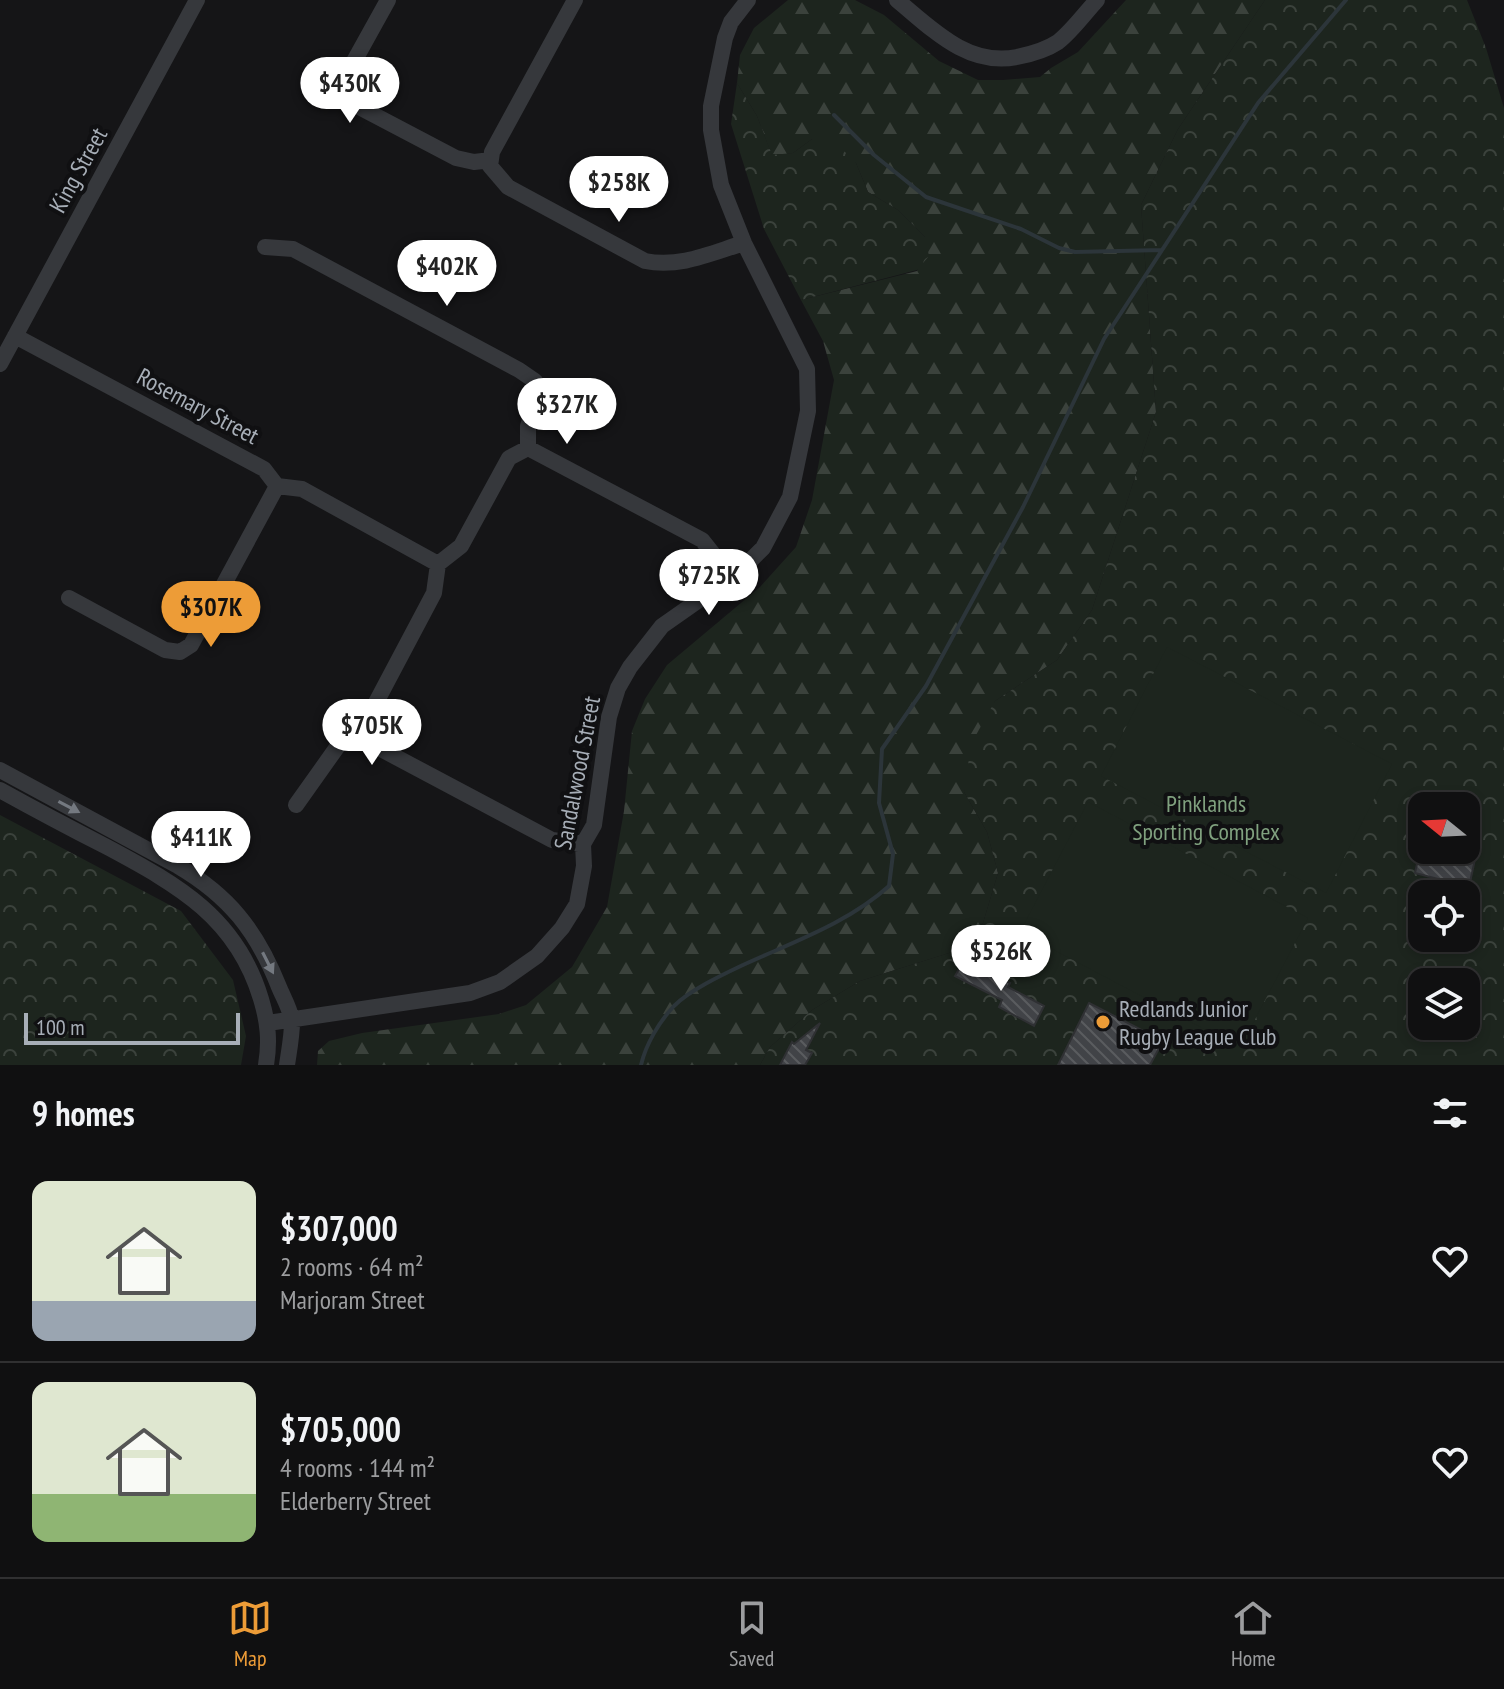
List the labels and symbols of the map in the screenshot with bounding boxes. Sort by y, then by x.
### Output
pin: $430K [294,57,406,125]
street label: King Street [42,122,114,218]
pin: $258K [563,156,675,224]
pin: $402K [391,240,503,308]
street label: Rosemary Street [132,361,265,451]
pin: $327K [511,378,623,446]
pin: $725K [653,549,765,617]
pin: $307K [155,581,267,649]
street label: Sandalwood Street [547,693,607,852]
pin: $705K [316,699,428,767]
park label: Pinklands Sporting Complex [1132,788,1280,847]
north arrow [1408,792,1480,864]
one-way arrow [57,800,80,813]
pin: $411K [145,811,257,879]
pin: $526K [945,925,1057,993]
one-way arrow [262,952,275,975]
place label: Redlands Junior Rugby League Club [1119,993,1277,1052]
scale bar [24,1009,240,1045]
marker: Redlands Junior Rugby League Club [1094,1013,1112,1031]

